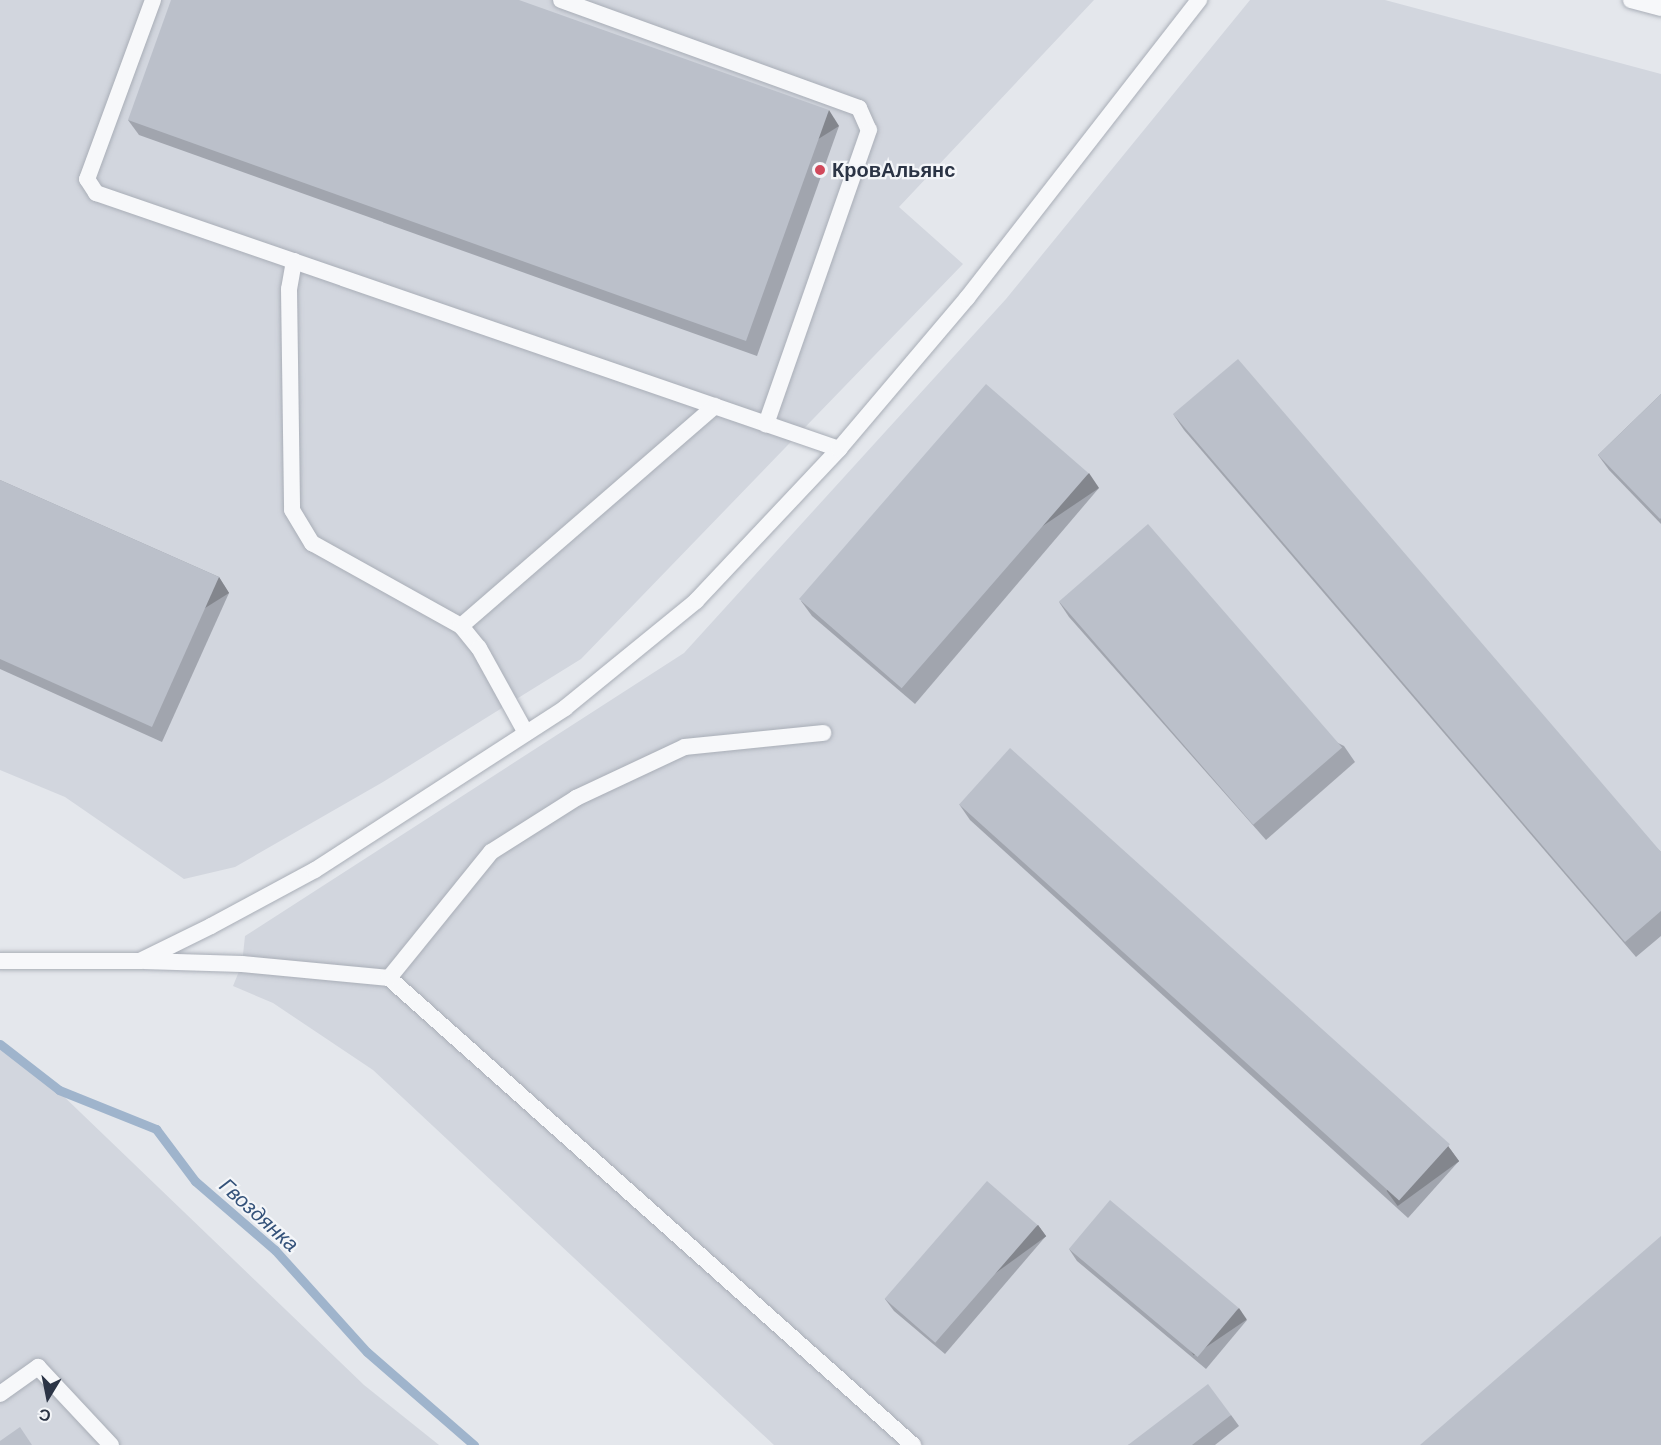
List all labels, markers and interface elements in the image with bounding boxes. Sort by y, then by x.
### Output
place label: КровАльянс [832,158,955,182]
marker: КровАльянс [813,163,827,177]
water label: Гвоздянка [214,1173,304,1257]
north arrow [18,1367,78,1427]
text: С [37,1404,52,1427]

